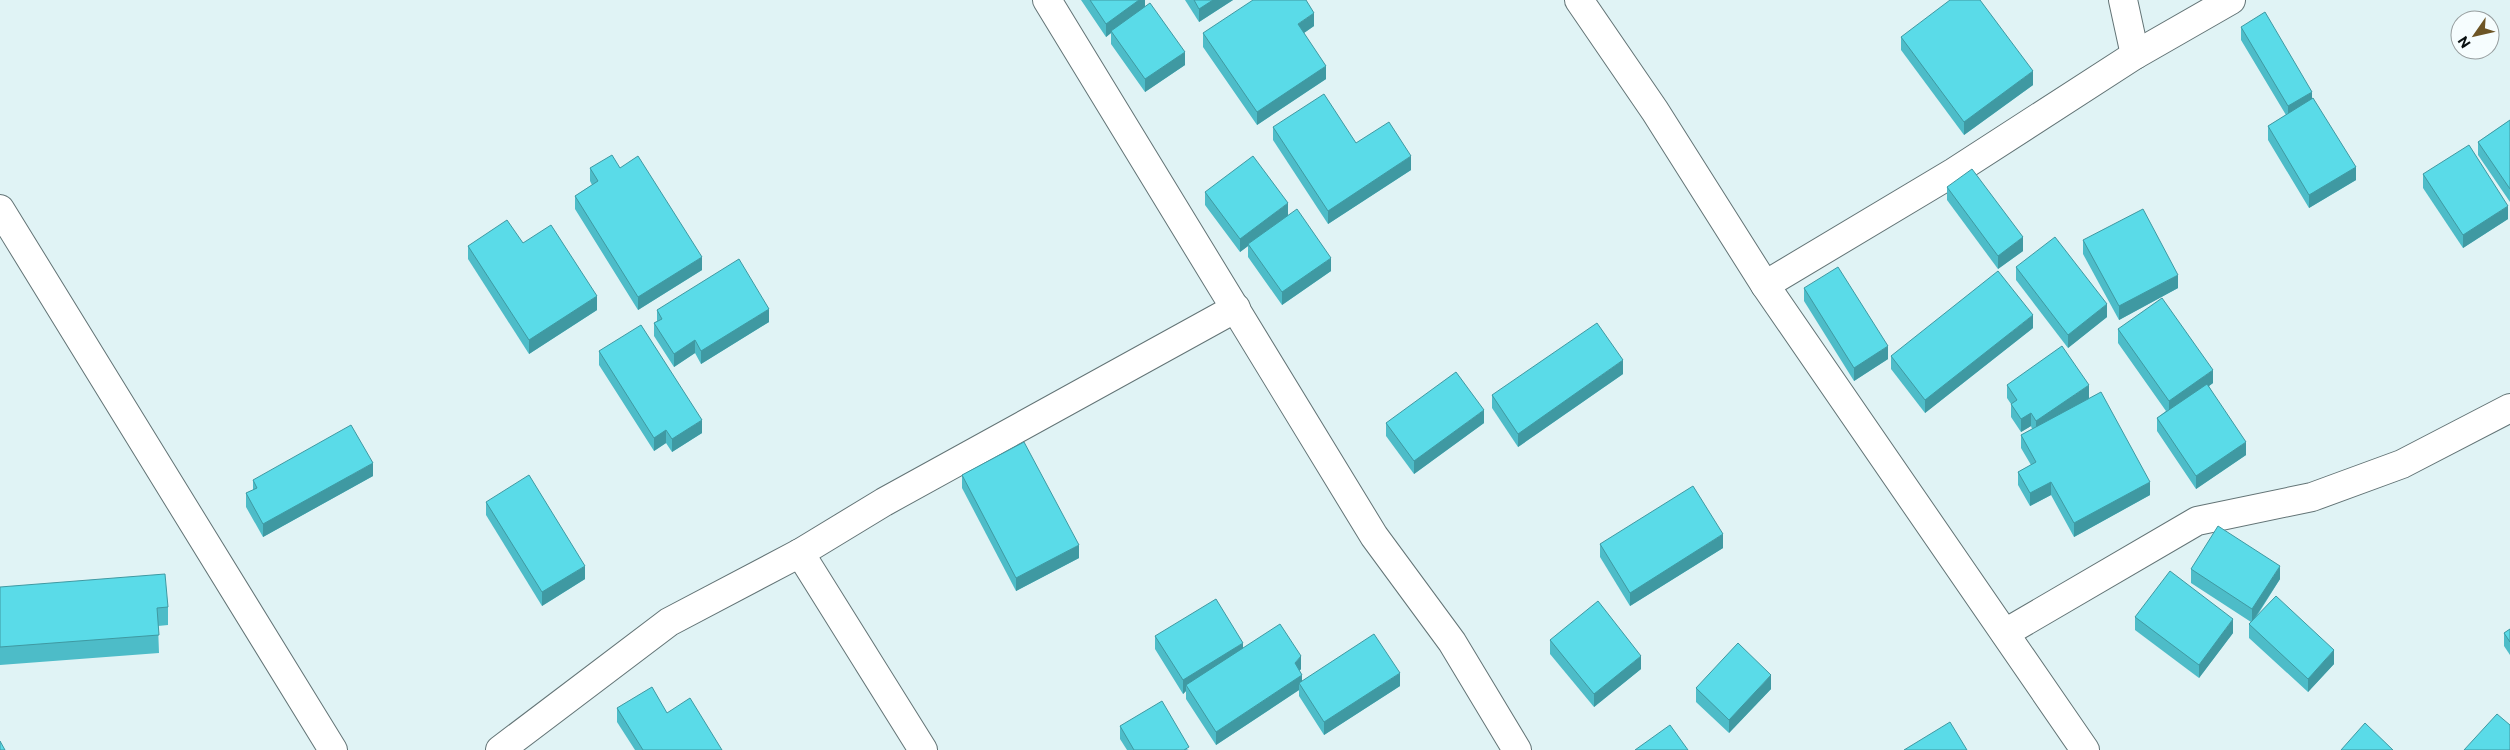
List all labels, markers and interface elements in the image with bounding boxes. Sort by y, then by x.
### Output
north arrow [2450,10,2500,60]
text: N [2454,33,2474,52]

